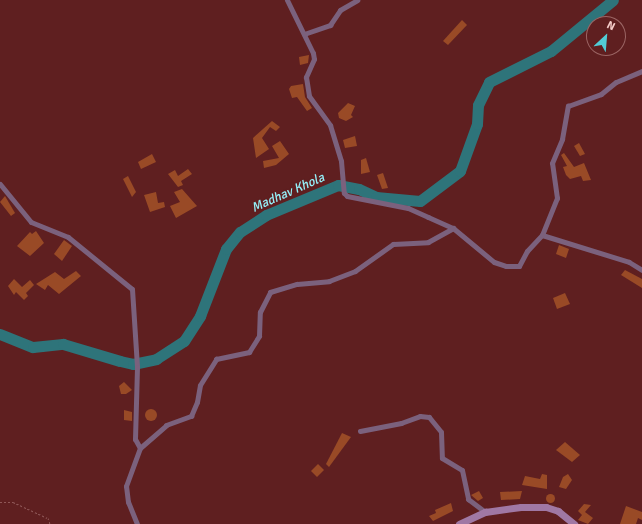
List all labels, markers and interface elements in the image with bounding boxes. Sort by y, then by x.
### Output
north arrow [586,16,626,56]
text: N [605,18,617,33]
water label: Madhav Khola [249,170,327,216]

